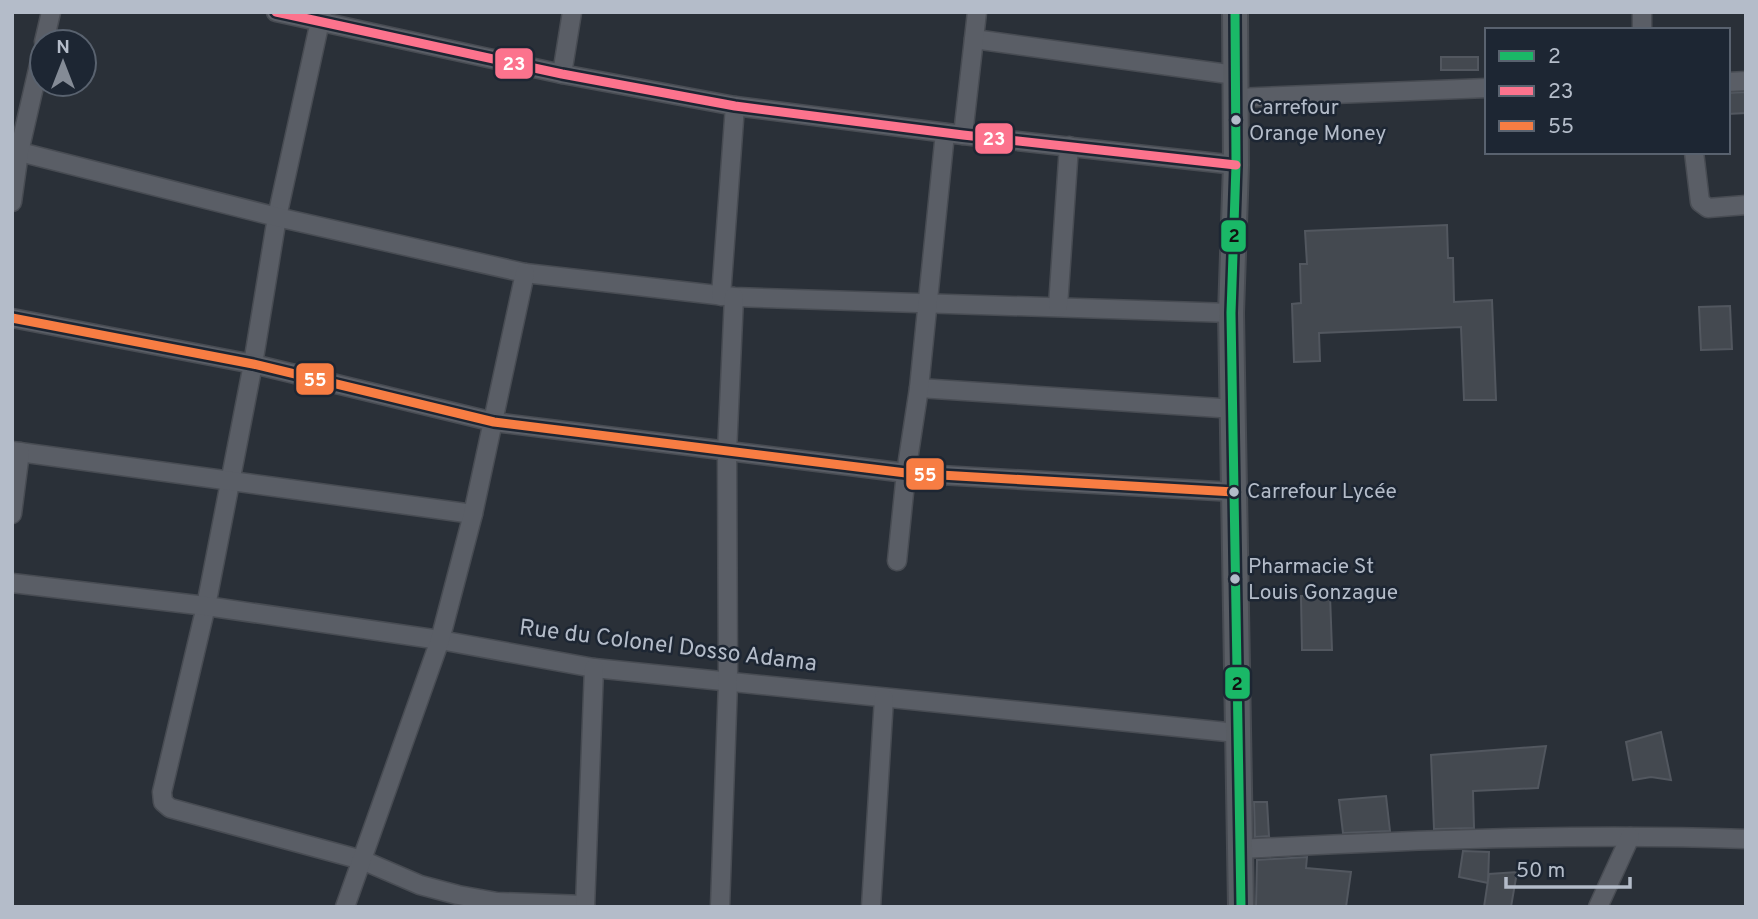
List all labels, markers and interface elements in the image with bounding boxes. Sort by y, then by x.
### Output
north arrow [28,28,98,98]
legend [1485,28,1730,154]
text: N [56,36,70,60]
text: 2 [1548,44,1561,71]
line badge: 23 [494,47,534,80]
text: 23 [502,53,526,77]
text: 23 [1548,79,1574,106]
place label: Carrefour Orange Money [1249,95,1386,148]
marker: Carrefour Orange Money [1229,113,1243,127]
text: 55 [1548,114,1574,141]
line badge: 23 [974,122,1014,155]
text: 23 [982,128,1006,152]
line badge: 2 [1220,219,1247,253]
text: 2 [1228,225,1240,249]
line badge: 55 [295,362,335,396]
text: 55 [303,369,327,393]
line badge: 55 [905,457,945,491]
text: 55 [913,464,937,488]
place label: Carrefour Lycée [1247,479,1397,506]
marker: Carrefour Lycée [1227,485,1241,499]
place label: Pharmacie St Louis Gonzague [1248,554,1398,607]
marker: Pharmacie St Louis Gonzague [1228,572,1242,586]
street label: Rue du Colonel Dosso Adama [518,614,818,680]
line badge: 2 [1224,666,1251,700]
text: 2 [1231,673,1243,697]
scale bar [1506,846,1630,890]
text: 50 m [1516,858,1565,885]

